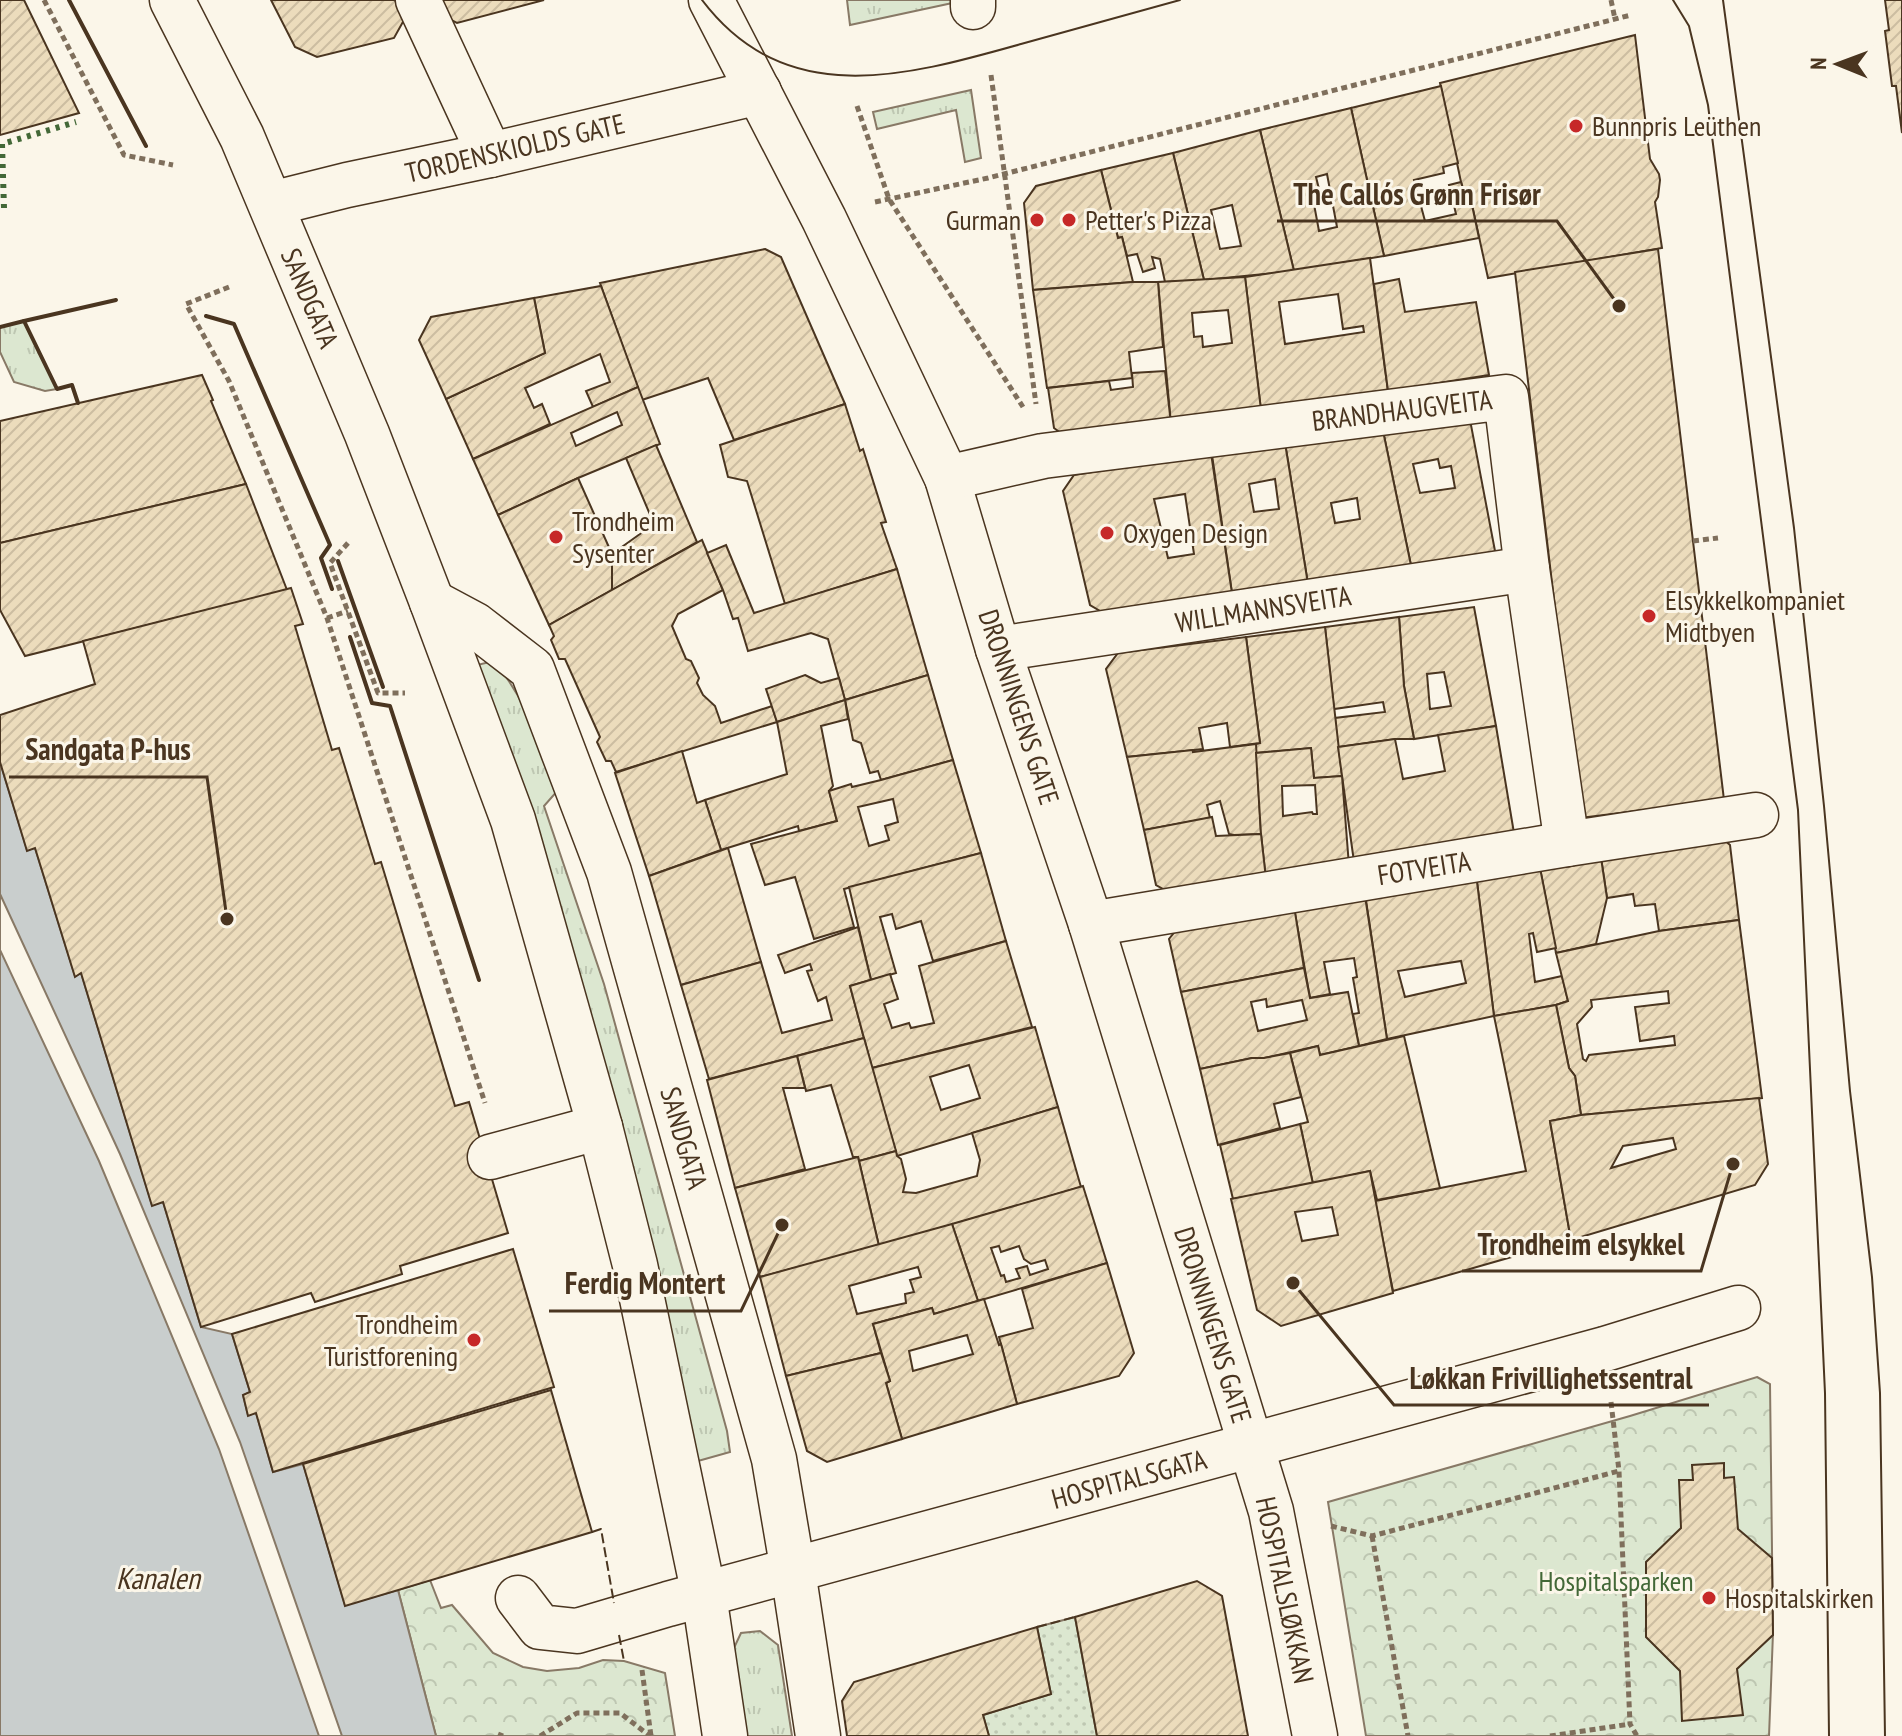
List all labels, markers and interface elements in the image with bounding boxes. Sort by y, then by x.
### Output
north arrow [1798,24,1878,104]
text: N [1804,57,1832,70]
street label: TORDENSKIOLDS GATE [402,104,628,191]
place label: Bunnpris Leüthen [1592,107,1761,144]
marker: Bunnpris Leüthen [1567,117,1585,135]
callout: The Callós Grønn Frisør [1277,167,1557,221]
text: The Callós Grønn Frisør [1293,174,1541,213]
place label: Gurman [946,201,1021,238]
place label: Petter's Pizza [1085,201,1212,238]
marker: Gurman [1028,211,1046,229]
marker: Petter's Pizza [1060,211,1078,229]
street label: SANDGATA [273,242,348,354]
street label: BRANDHAUGVEITA [1310,380,1495,439]
place label: Trondheim Sysenter [572,502,675,571]
place label: Oxygen Design [1123,514,1268,551]
marker: Oxygen Design [1098,524,1116,542]
marker: Trondheim Sysenter [547,528,565,546]
street label: WILLMANNSVEITA [1172,576,1354,641]
place label: Elsykkelkompaniet Midtbyen [1665,581,1845,650]
street label: DRONNINGENS GATE [970,604,1068,809]
marker: Elsykkelkompaniet Midtbyen [1640,607,1658,625]
callout: Sandgata P-hus [9,723,207,777]
text: Sandgata P-hus [25,729,191,768]
street label: FOTVEITA [1375,842,1474,893]
street label: SANDGATA [652,1082,717,1194]
callout: Trondheim elsykkel [1462,1217,1701,1271]
street label: DRONNINGENS GATE [1166,1222,1261,1427]
text: Trondheim elsykkel [1478,1224,1685,1263]
callout: Ferdig Montert [549,1257,741,1311]
text: Ferdig Montert [565,1263,725,1302]
place label: Trondheim Turistforening [324,1305,458,1374]
marker: Trondheim Turistforening [465,1331,483,1349]
callout: Løkkan Frivillighetssentral [1394,1351,1709,1405]
text: Løkkan Frivillighetssentral [1409,1358,1693,1397]
street label: HOSPITALSGATA [1047,1440,1211,1517]
street label: HOSPITALSLØKKAN [1248,1493,1323,1687]
water label: Kanalen [116,1558,202,1597]
park label: Hospitalsparken [1538,1562,1694,1599]
place label: Hospitalskirken [1725,1579,1874,1616]
marker: Hospitalskirken [1700,1589,1718,1607]

